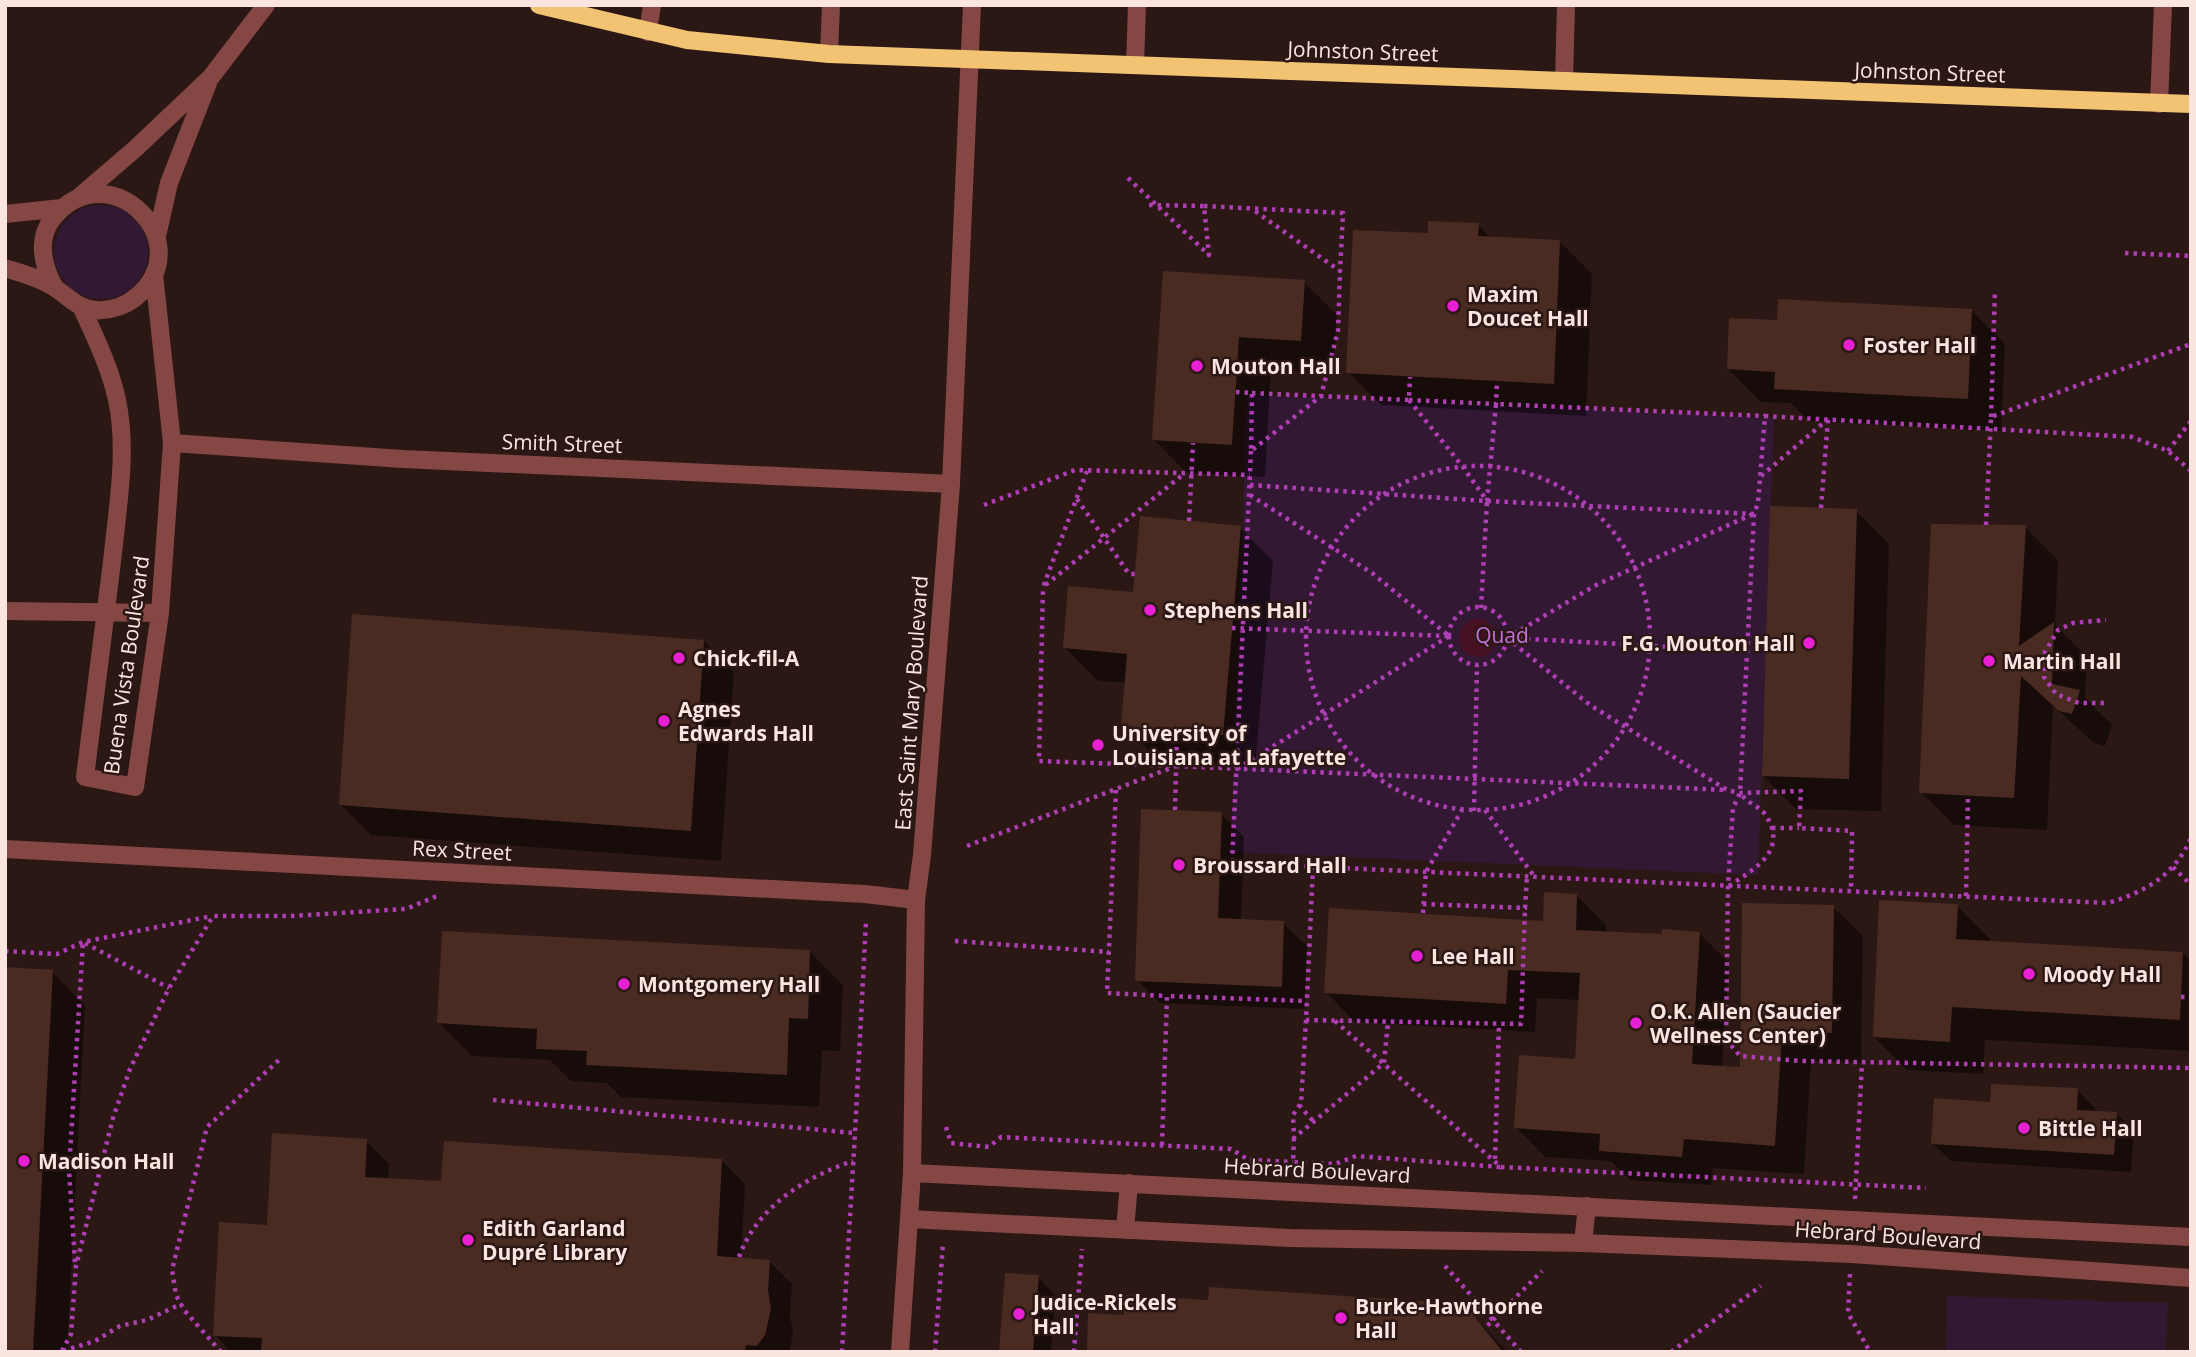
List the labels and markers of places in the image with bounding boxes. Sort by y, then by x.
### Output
place label: Maxim Doucet Hall [1467,280,1589,332]
marker: Maxim Doucet Hall [1445,298,1461,314]
place label: Foster Hall [1863,331,1976,359]
marker: Foster Hall [1841,337,1857,353]
place label: Mouton Hall [1211,352,1341,380]
marker: Mouton Hall [1189,358,1205,374]
place label: Stephens Hall [1164,596,1308,624]
marker: Stephens Hall [1142,602,1158,618]
place label: F.G. Mouton Hall [1621,629,1795,657]
marker: F.G. Mouton Hall [1801,635,1817,651]
place label: Chick-fil-A [693,644,800,672]
place label: Martin Hall [2003,647,2121,675]
marker: Chick-fil-A [671,650,687,666]
marker: Martin Hall [1981,653,1997,669]
place label: Agnes Edwards Hall [678,695,814,747]
marker: Agnes Edwards Hall [656,713,672,729]
place label: University of Louisiana at Lafayette [1112,719,1346,771]
marker: University of Louisiana at Lafayette [1090,737,1106,753]
place label: Broussard Hall [1193,851,1347,879]
marker: Broussard Hall [1171,857,1187,873]
place label: Lee Hall [1431,942,1515,970]
marker: Lee Hall [1409,948,1425,964]
place label: Moody Hall [2043,960,2161,988]
marker: Moody Hall [2021,966,2037,982]
place label: Montgomery Hall [638,970,820,998]
marker: Montgomery Hall [616,976,632,992]
place label: O.K. Allen (Saucier Wellness Center) [1650,997,1842,1049]
marker: O.K. Allen (Saucier Wellness Center) [1628,1015,1644,1031]
place label: Bittle Hall [2038,1114,2143,1142]
marker: Bittle Hall [2016,1120,2032,1136]
place label: Madison Hall [38,1147,174,1175]
marker: Madison Hall [16,1153,32,1169]
place label: Edith Garland Dupré Library [482,1214,627,1266]
marker: Edith Garland Dupré Library [460,1232,476,1248]
place label: Judice-Rickels Hall [1031,1288,1177,1340]
place label: Burke-Hawthorne Hall [1355,1292,1543,1344]
marker: Judice-Rickels Hall [1011,1306,1027,1322]
marker: Burke-Hawthorne Hall [1333,1310,1349,1326]

